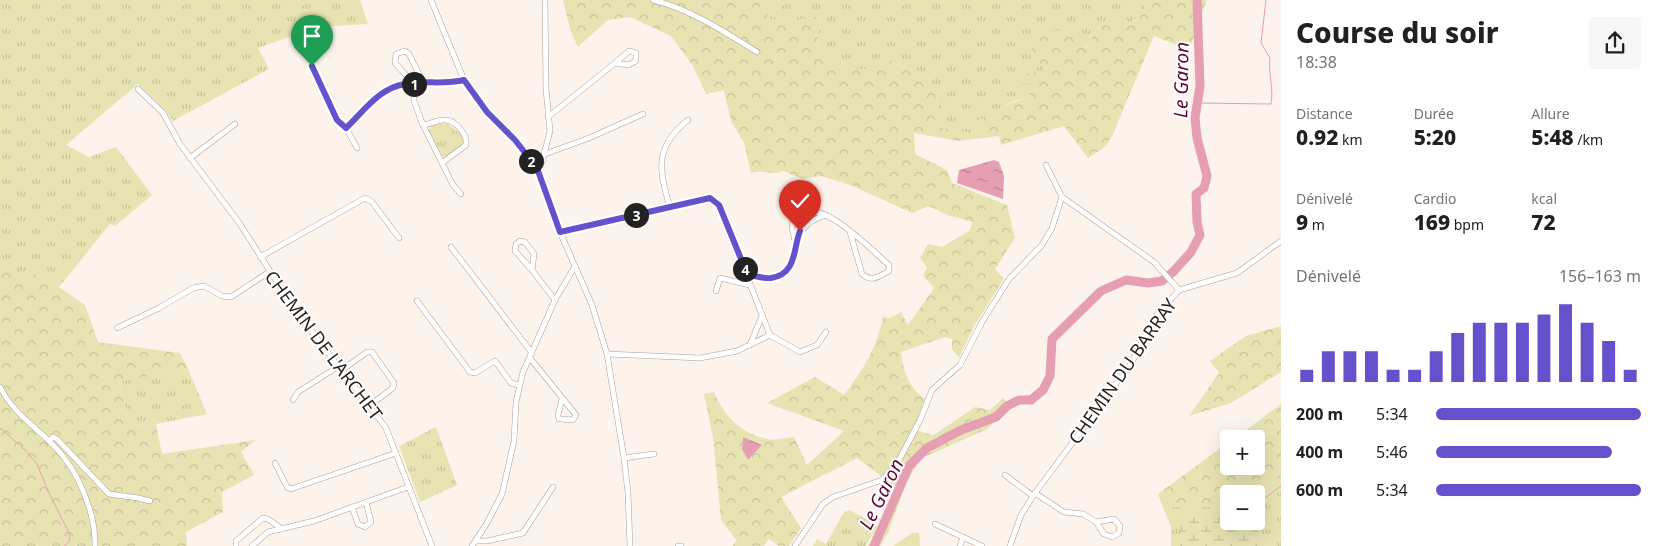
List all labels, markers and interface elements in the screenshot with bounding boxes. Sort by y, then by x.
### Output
text: Course du soir [1296,13,1498,51]
pin [291,15,333,66]
button: share [1589,17,1641,69]
icon: arrive [298,22,326,50]
water label: Le Garon [1167,42,1195,118]
text: 18:38 [1296,51,1337,73]
pin: 1 [402,72,426,96]
text: 1 [410,75,419,94]
text: Distance [1296,104,1353,123]
text: Durée [1414,104,1454,123]
text: Allure [1531,104,1570,123]
text: 0.92 [1296,123,1338,151]
text: 5:20 [1414,123,1456,151]
text: 5:48 [1531,123,1574,151]
text: km [1338,130,1363,149]
text: /km [1574,130,1603,149]
pin: 2 [518,148,544,174]
text: 2 [527,152,536,171]
pin [779,180,821,231]
icon: check [786,187,814,215]
text: Dénivelé [1296,189,1353,208]
text: Cardio [1414,189,1457,208]
text: kcal [1531,189,1557,208]
pin: 3 [624,202,648,228]
text: 3 [632,206,641,225]
text: 9 [1296,208,1308,236]
text: 169 [1414,208,1450,236]
text: 72 [1531,208,1556,236]
text: m [1308,215,1325,234]
text: bpm [1450,215,1484,234]
pin: 4 [732,256,758,282]
text: 4 [741,260,750,279]
street label: CHEMIN DE L'ARCHET [260,265,388,425]
text: Dénivelé [1296,265,1361,287]
text: 156–163 m [1559,265,1641,287]
street label: CHEMIN DU BARRAY [1063,293,1182,449]
text: 200 m [1296,403,1343,425]
text: 5:34 [1376,403,1408,425]
map controls [1220,430,1265,530]
button: + [1220,430,1265,475]
text: 400 m [1296,441,1343,463]
text: 5:46 [1376,441,1408,463]
water label: Le Garon [853,454,909,534]
text: 600 m [1296,479,1343,501]
text: 5:34 [1376,479,1408,501]
button: − [1220,485,1265,530]

